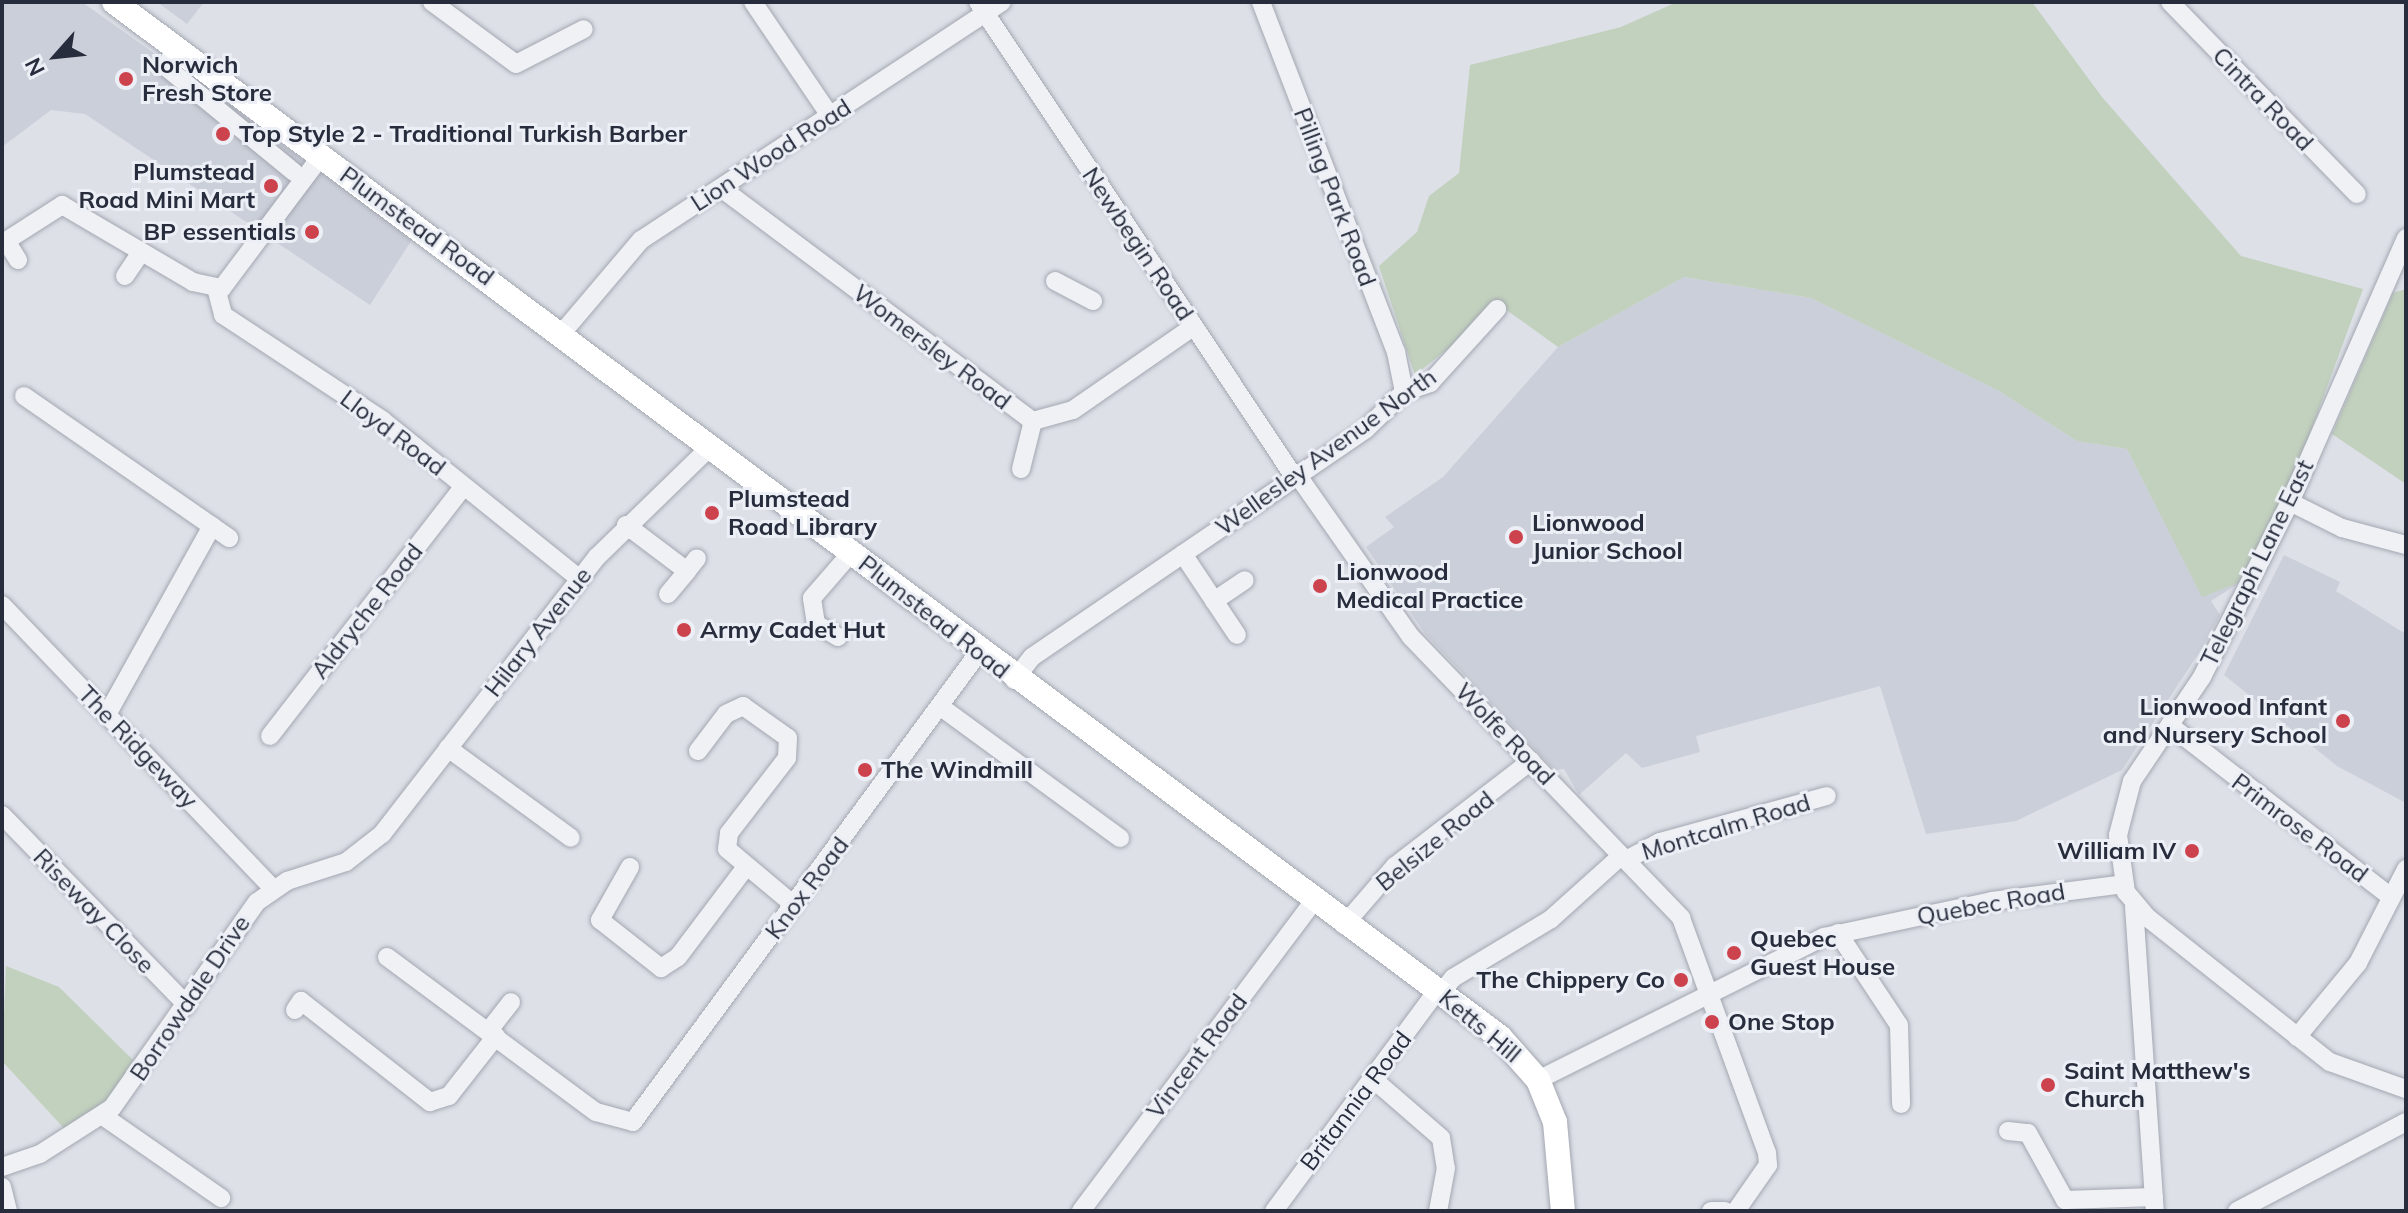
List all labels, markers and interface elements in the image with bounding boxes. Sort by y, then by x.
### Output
north arrow [16,16,96,96]
street label: Cintra Road [2207,41,2319,157]
place label: Norwich Fresh Store [142,51,272,107]
text: N [18,53,51,81]
marker: Norwich Fresh Store [117,70,135,88]
street label: Lion Wood Road [686,93,856,217]
street label: Pilling Park Road [1288,104,1382,290]
place label: Top Style 2 - Traditional Turkish Barber [239,120,687,148]
marker: Top Style 2 - Traditional Turkish Barber [214,125,232,143]
place label: Plumstead Road Mini Mart [79,158,255,214]
street label: Plumstead Road [334,160,500,292]
street label: Newbegin Road [1076,162,1200,326]
marker: Plumstead Road Mini Mart [262,177,280,195]
place label: BP essentials [144,218,296,246]
marker: BP essentials [303,223,321,241]
street label: Womersley Road [847,278,1017,416]
street label: Wellesley Avenue North [1210,362,1442,542]
street label: Lloyd Road [335,384,451,482]
street label: Telegraph Lane East [2195,455,2319,671]
place label: Plumstead Road Library [728,485,877,541]
marker: Plumstead Road Library [703,504,721,522]
place label: Lionwood Junior School [1532,509,1683,565]
marker: Lionwood Junior School [1507,528,1525,546]
street label: Aldryche Road [305,538,429,684]
street label: Plumstead Road [853,549,1015,685]
place label: Lionwood Medical Practice [1336,558,1523,614]
street label: Hilary Avenue [479,562,597,702]
marker: Lionwood Medical Practice [1311,577,1329,595]
place label: Army Cadet Hut [700,616,885,644]
marker: Army Cadet Hut [675,621,693,639]
street label: Wolfe Road [1449,677,1561,791]
street label: The Ridgeway [72,680,204,814]
place label: Lionwood Infant and Nursery School [2103,693,2327,749]
marker: Lionwood Infant and Nursery School [2334,712,2352,730]
place label: The Windmill [881,756,1033,784]
marker: The Windmill [856,761,874,779]
street label: Primrose Road [2226,767,2374,889]
street label: Belsize Road [1370,785,1500,897]
street label: Montcalm Road [1638,788,1814,866]
street label: Knox Road [759,831,855,945]
place label: William IV [2057,837,2176,865]
marker: William IV [2183,842,2201,860]
street label: Riseway Close [27,843,161,979]
street label: Quebec Road [1915,877,2067,931]
street label: Borrowdale Drive [124,910,256,1086]
place label: Quebec Guest House [1750,925,1895,981]
marker: Quebec Guest House [1725,944,1743,962]
place label: The Chippery Co [1476,966,1665,994]
marker: The Chippery Co [1672,971,1690,989]
street label: Ketts Hill [1433,983,1527,1069]
street label: Vincent Road [1141,988,1253,1124]
place label: One Stop [1728,1008,1835,1036]
marker: One Stop [1703,1013,1721,1031]
street label: Britannia Road [1294,1026,1418,1176]
place label: Saint Matthew's Church [2064,1057,2251,1113]
marker: Saint Matthew's Church [2039,1076,2057,1094]

